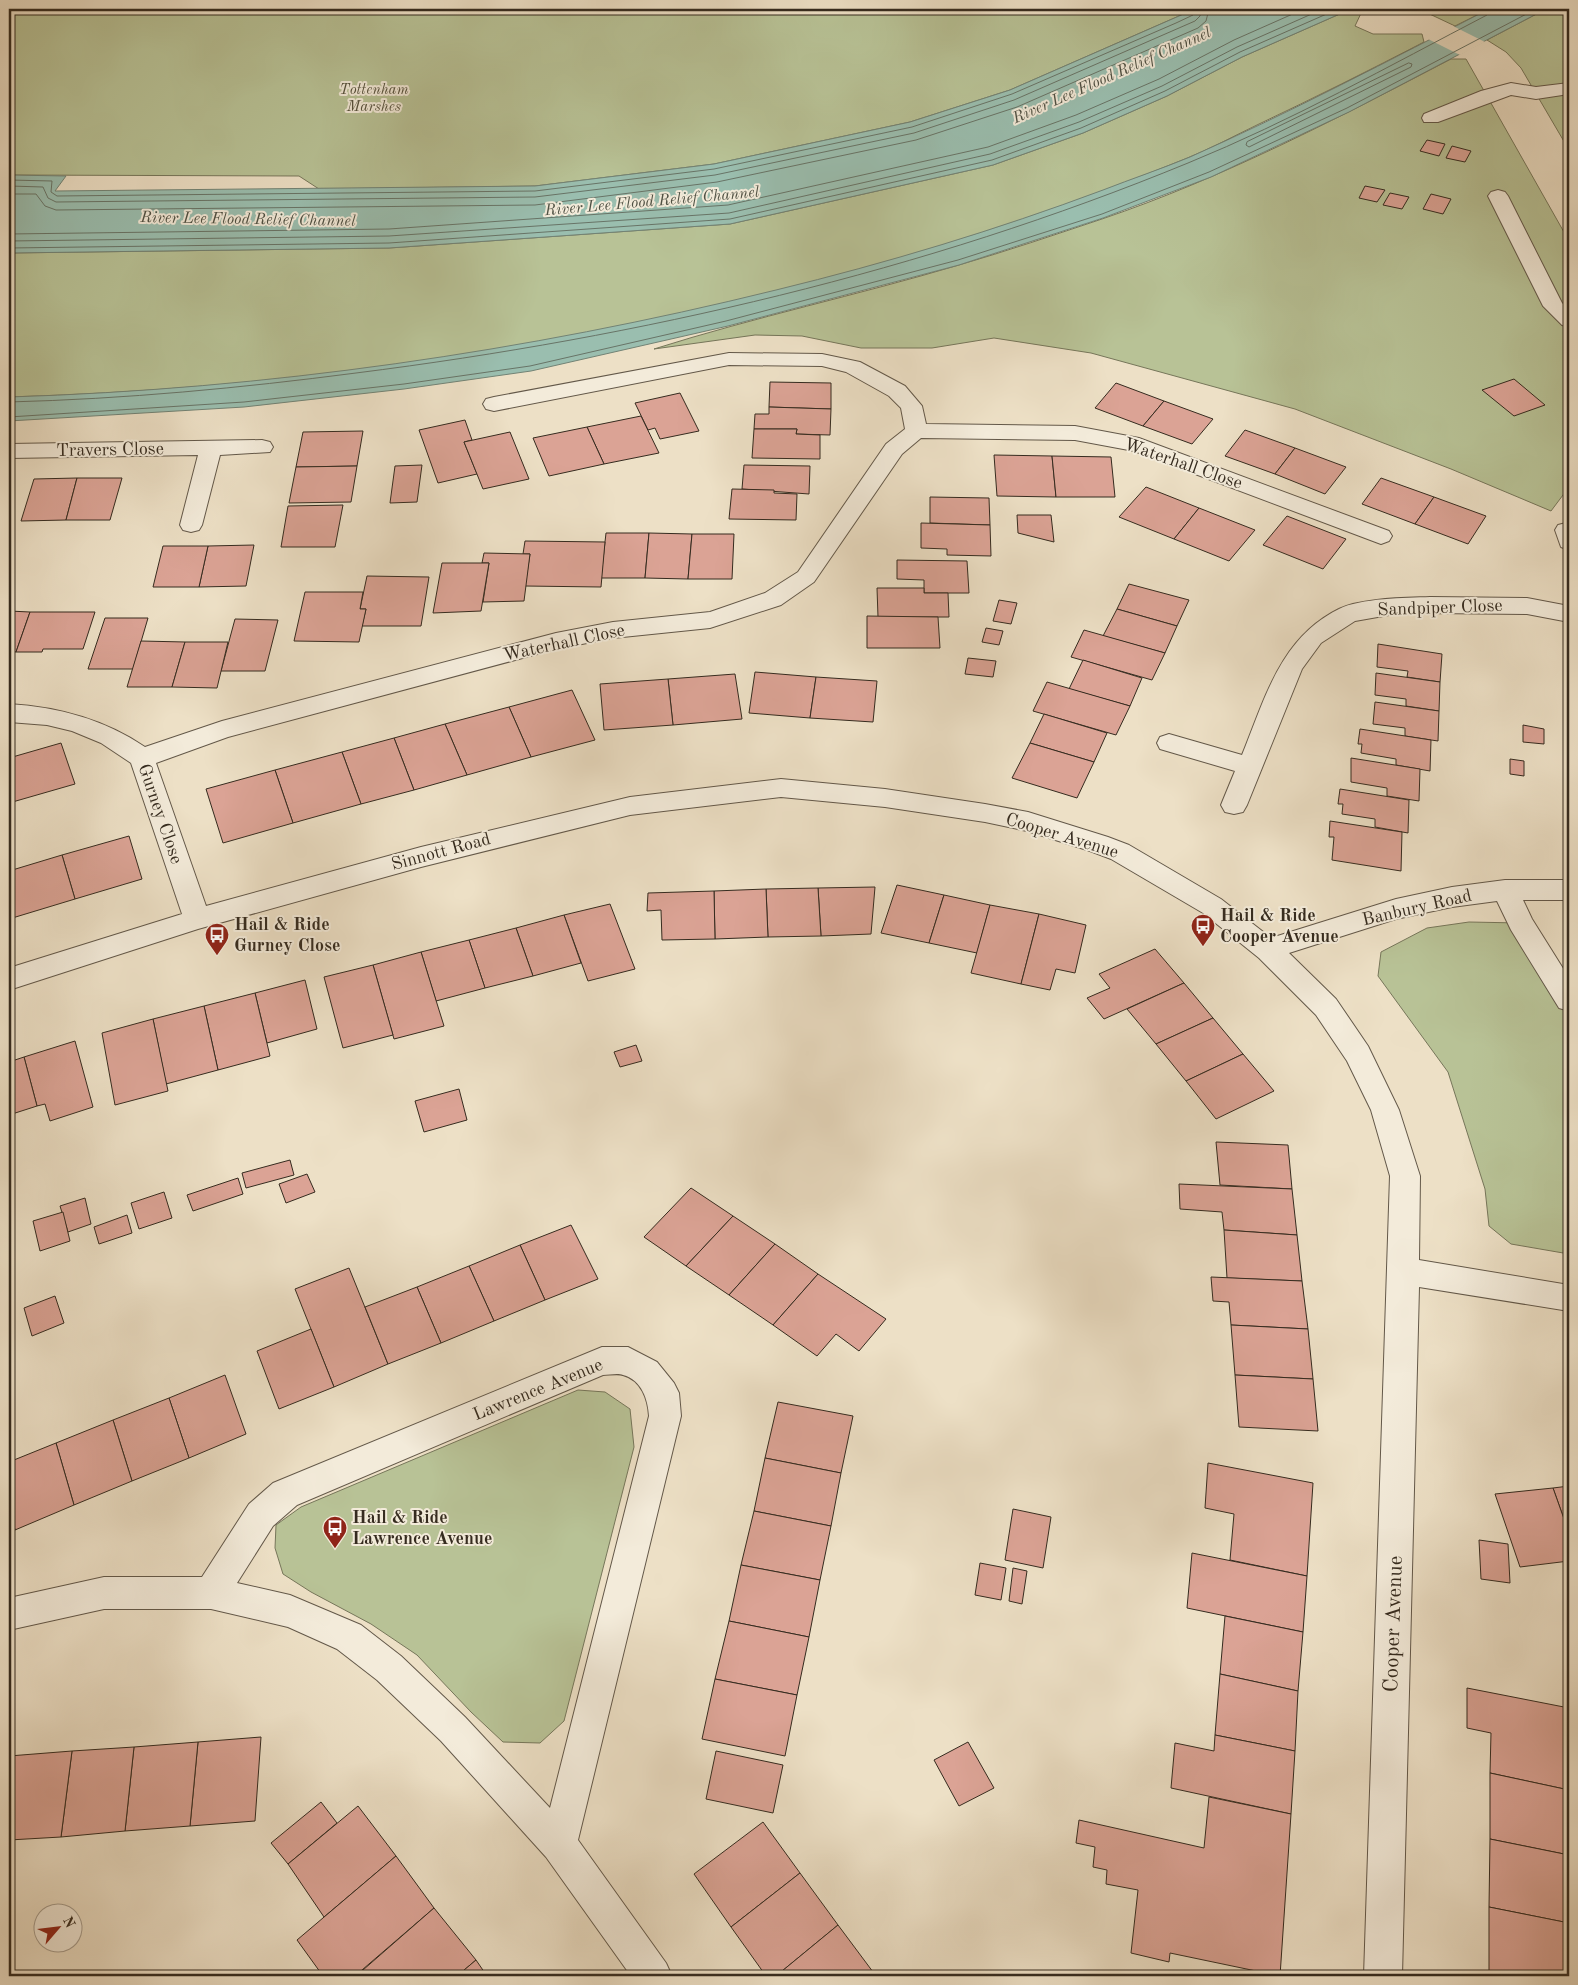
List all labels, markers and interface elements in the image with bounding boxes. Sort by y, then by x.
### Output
water label: River Lee Flood Relief Channel [1009,25,1214,127]
park label: Tottenham Marshes [339,83,409,115]
water label: River Lee Flood Relief Channel [543,185,760,219]
water label: River Lee Flood Relief Channel [139,210,356,230]
street label: Waterhall Close [1121,435,1245,493]
street label: Travers Close [56,440,164,460]
street label: Sandpiper Close [1377,597,1503,619]
street label: Waterhall Close [501,621,627,665]
street label: Gurney Close [134,762,186,866]
street label: Cooper Avenue [1003,810,1121,862]
street label: Sinnott Road [389,830,493,874]
street label: Banbury Road [1360,887,1474,929]
place label: Hail & Ride Cooper Avenue [1220,907,1339,946]
bus stop icon: Hail & Ride Cooper Avenue [1190,913,1216,947]
place label: Hail & Ride Gurney Close [234,916,340,955]
bus stop icon: Hail & Ride Gurney Close [204,922,230,956]
street label: Lawrence Avenue [471,1356,605,1424]
place label: Hail & Ride Lawrence Avenue [352,1509,493,1548]
bus stop icon: Hail & Ride Lawrence Avenue [322,1515,348,1549]
street label: Cooper Avenue [1381,1555,1407,1693]
north arrow [32,1902,82,1952]
text: N [60,1914,77,1931]

